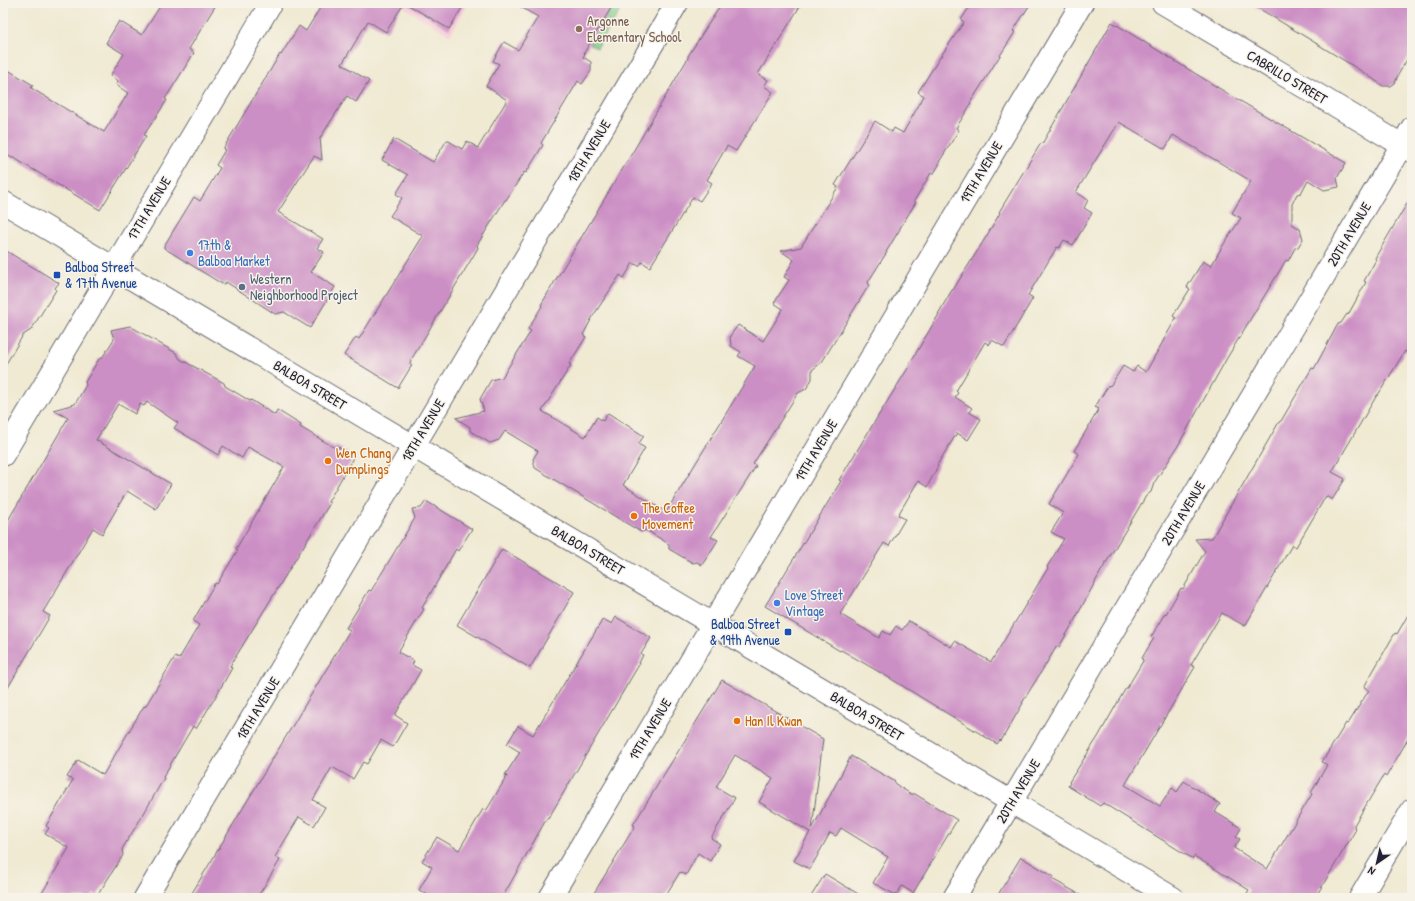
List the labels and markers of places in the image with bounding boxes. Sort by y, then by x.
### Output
place label: Argonne Elementary School [587,11,682,47]
marker: Argonne Elementary School [574,24,584,34]
place label: 17th & Balboa Market [198,235,270,270]
marker: 17th & Balboa Market [185,248,195,258]
place label: Balboa Street & 17th Avenue [65,257,137,292]
place label: Western Neighborhood Project [250,269,358,305]
marker: Balboa Street & 17th Avenue [52,270,62,280]
marker: Western Neighborhood Project [237,282,247,292]
place label: Wen Chang Dumplings [336,443,391,479]
marker: Wen Chang Dumplings [323,456,333,466]
place label: The Coffee Movement [642,498,695,533]
marker: The Coffee Movement [629,511,639,521]
place label: Love Street Vintage [785,585,843,621]
marker: Love Street Vintage [772,598,782,608]
place label: Balboa Street & 19th Avenue [710,614,780,649]
marker: Balboa Street & 19th Avenue [783,627,793,637]
place label: Han Il Kwan [745,711,802,730]
marker: Han Il Kwan [732,716,742,726]

